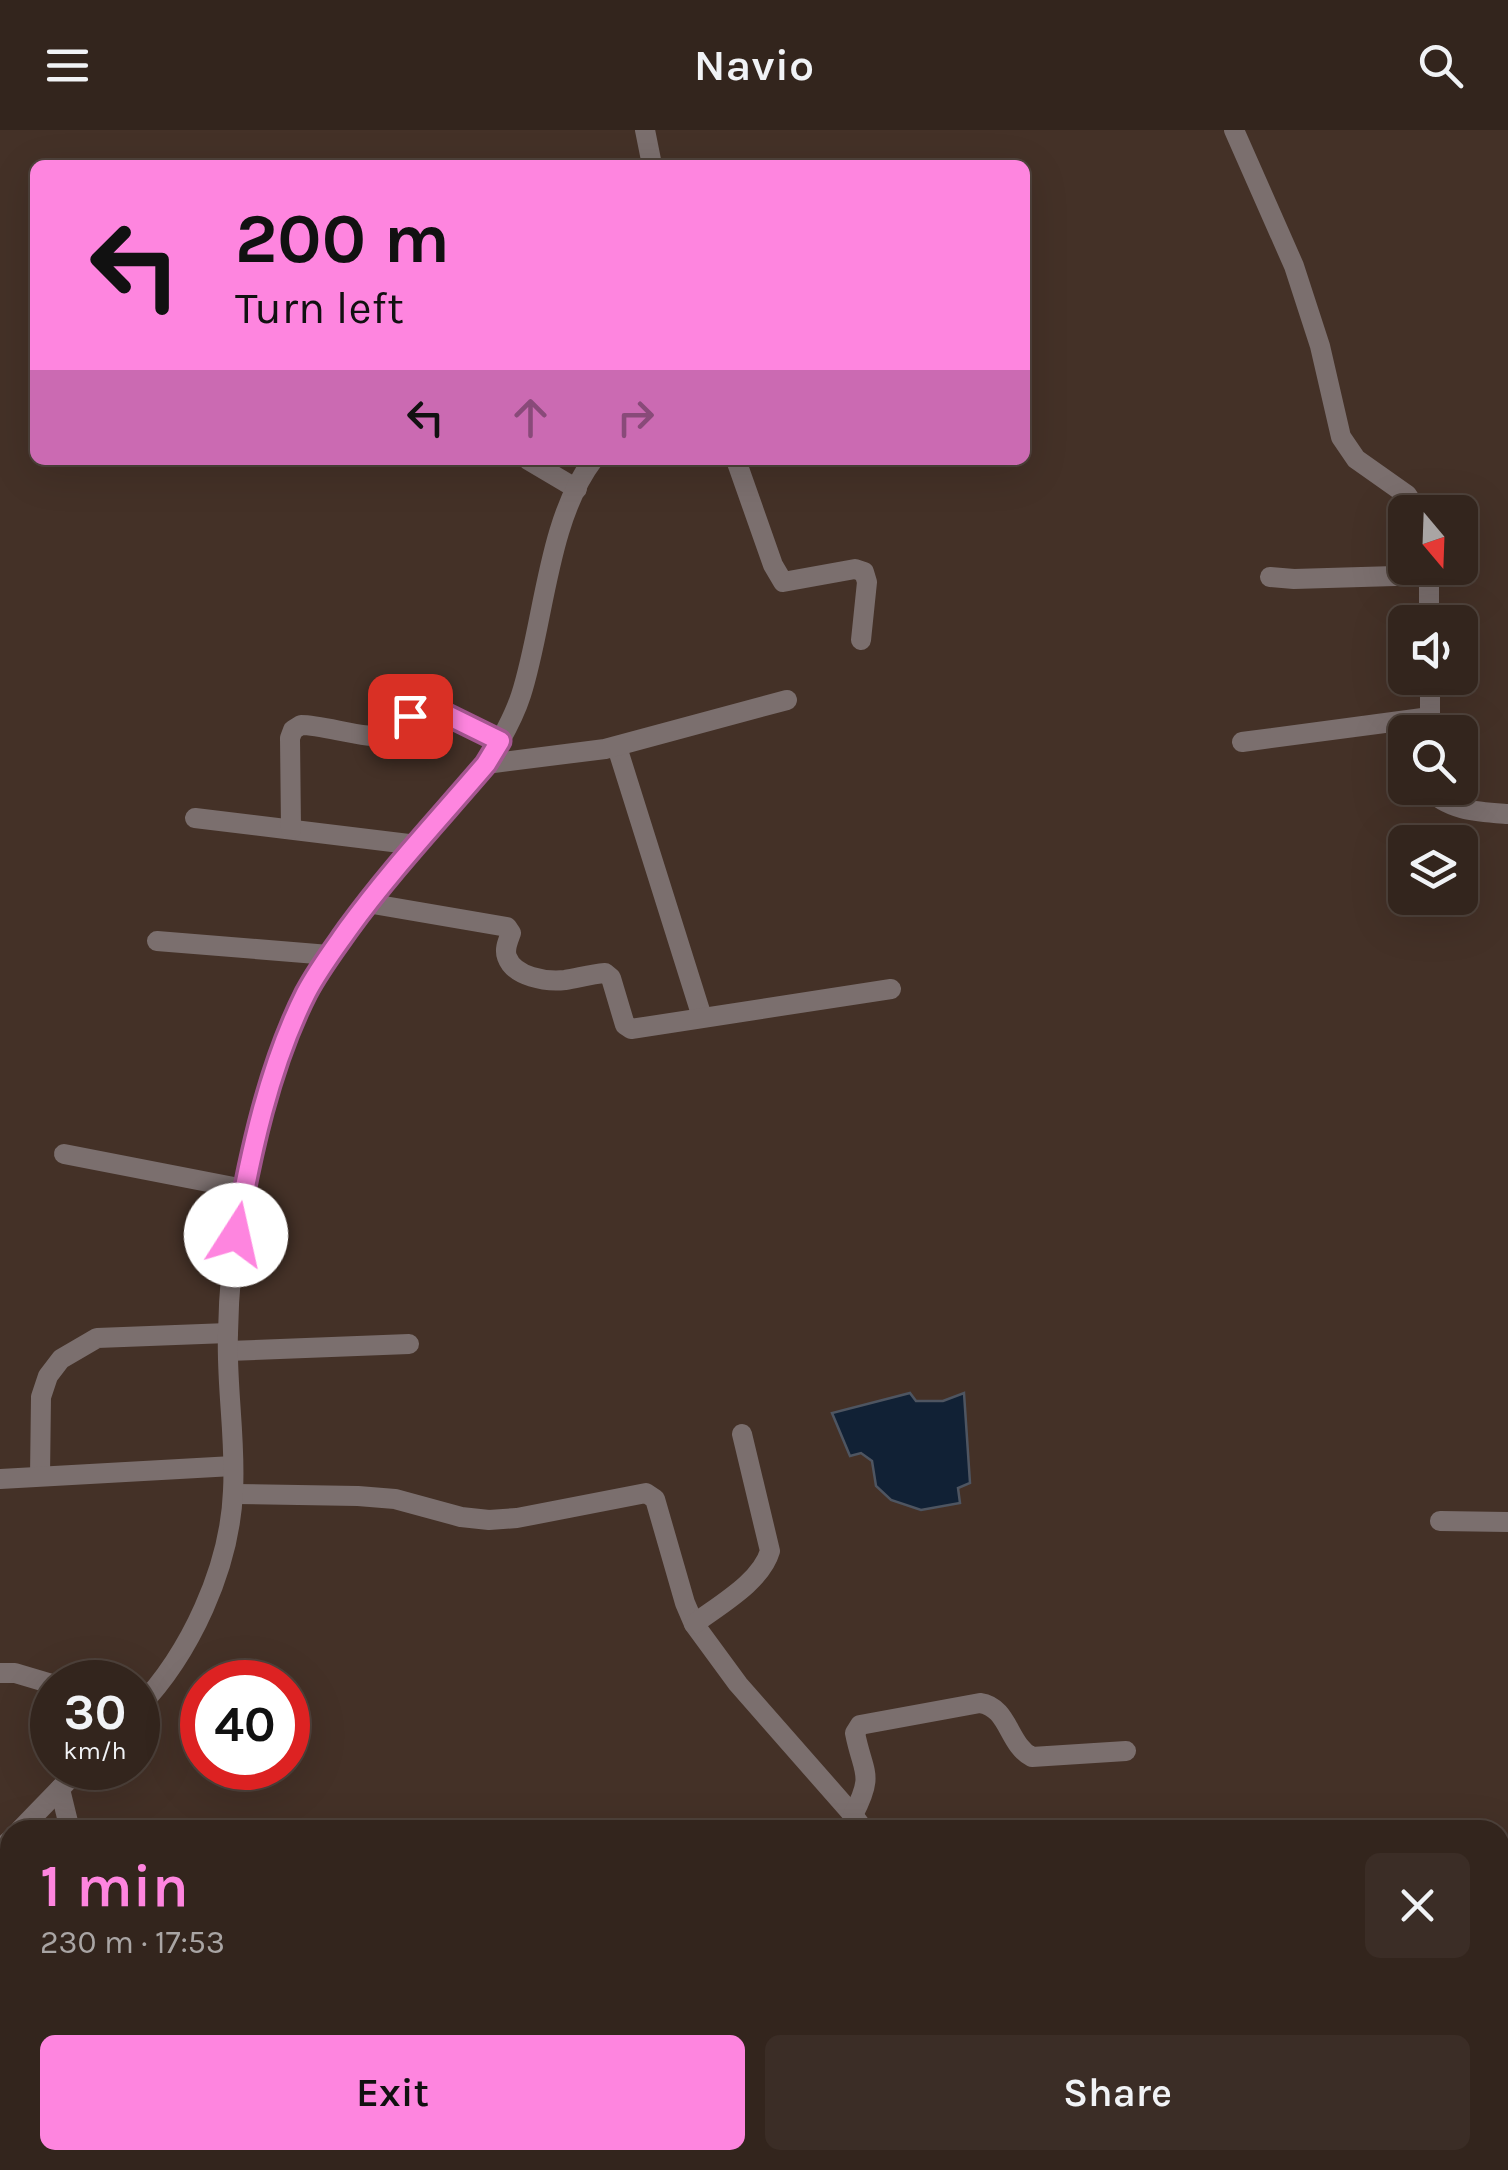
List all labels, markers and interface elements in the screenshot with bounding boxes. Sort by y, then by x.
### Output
icon: menu [40,38,95,93]
icon: search [1413,38,1468,93]
text: Navio [694,39,814,91]
text: 200 m [235,198,450,280]
icon: left [70,200,200,330]
text: Turn left [235,282,404,334]
icon: left [398,390,453,445]
icon: ahead [503,390,558,445]
icon: right [608,390,663,445]
north arrow [1388,495,1478,585]
map controls [1388,495,1478,915]
button: sound [1388,605,1478,695]
pin [368,674,453,759]
icon: arrive [383,689,438,744]
button: search [1388,715,1478,805]
button: layers [1388,825,1478,915]
position arrow [184,1183,288,1287]
speed limit sign: 40 [180,1660,310,1790]
text: 30 [64,1683,126,1742]
text: km/h [63,1736,127,1765]
text: 1 min [40,1851,189,1921]
button: close [1365,1853,1470,1958]
text: 230 m · 17:53 [40,1924,225,1961]
button: Exit [40,2035,745,2150]
button: Share [765,2035,1470,2150]

